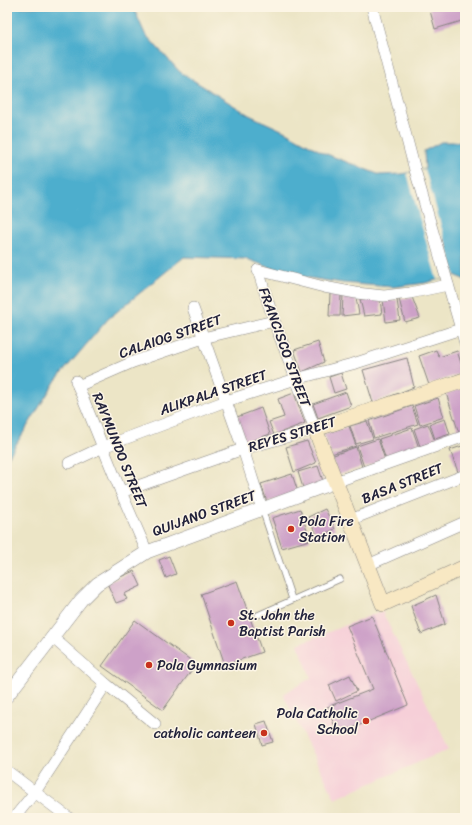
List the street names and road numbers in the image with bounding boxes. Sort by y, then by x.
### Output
street label: FRANCISCO STREET [251,284,318,412]
street label: CALAIOG STREET [115,307,226,366]
street label: ALIKPALA STREET [155,362,272,423]
street label: RAYMUNDO STREET [85,389,155,513]
street label: REYES STREET [245,409,340,460]
street label: BASA STREET [358,455,448,511]
street label: QUIJANO STREET [149,483,261,544]

